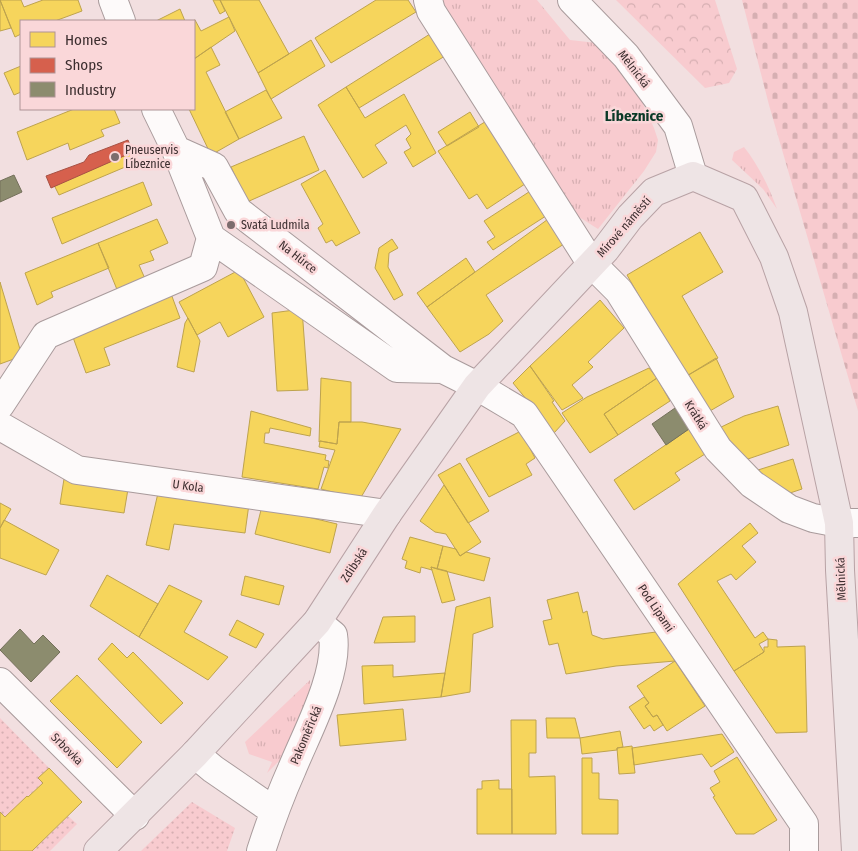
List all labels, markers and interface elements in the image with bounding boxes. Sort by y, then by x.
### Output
legend [20,20,195,110]
text: Homes [65,31,107,49]
street label: Mělnická [615,48,653,91]
text: Shops [65,56,103,74]
text: Industry [65,81,116,99]
district label: Líbeznice [605,107,664,125]
place label: Pneuservis Líbeznice [125,143,178,171]
marker: Pneuservis Líbeznice [109,151,121,163]
street label: Mírové náměstí [594,194,654,260]
place label: Svatá Ludmila [241,218,310,232]
marker: Svatá Ludmila [225,219,237,231]
street label: Na Hůrce [276,238,320,276]
street label: Krátká [682,398,710,432]
street label: U Kola [171,477,205,495]
street label: Zdibská [338,545,370,585]
street label: Mělnická [833,557,849,601]
street label: Pod Lipami [635,582,677,634]
street label: Pakoměřická [287,704,325,766]
street label: Srbovka [48,730,86,768]

